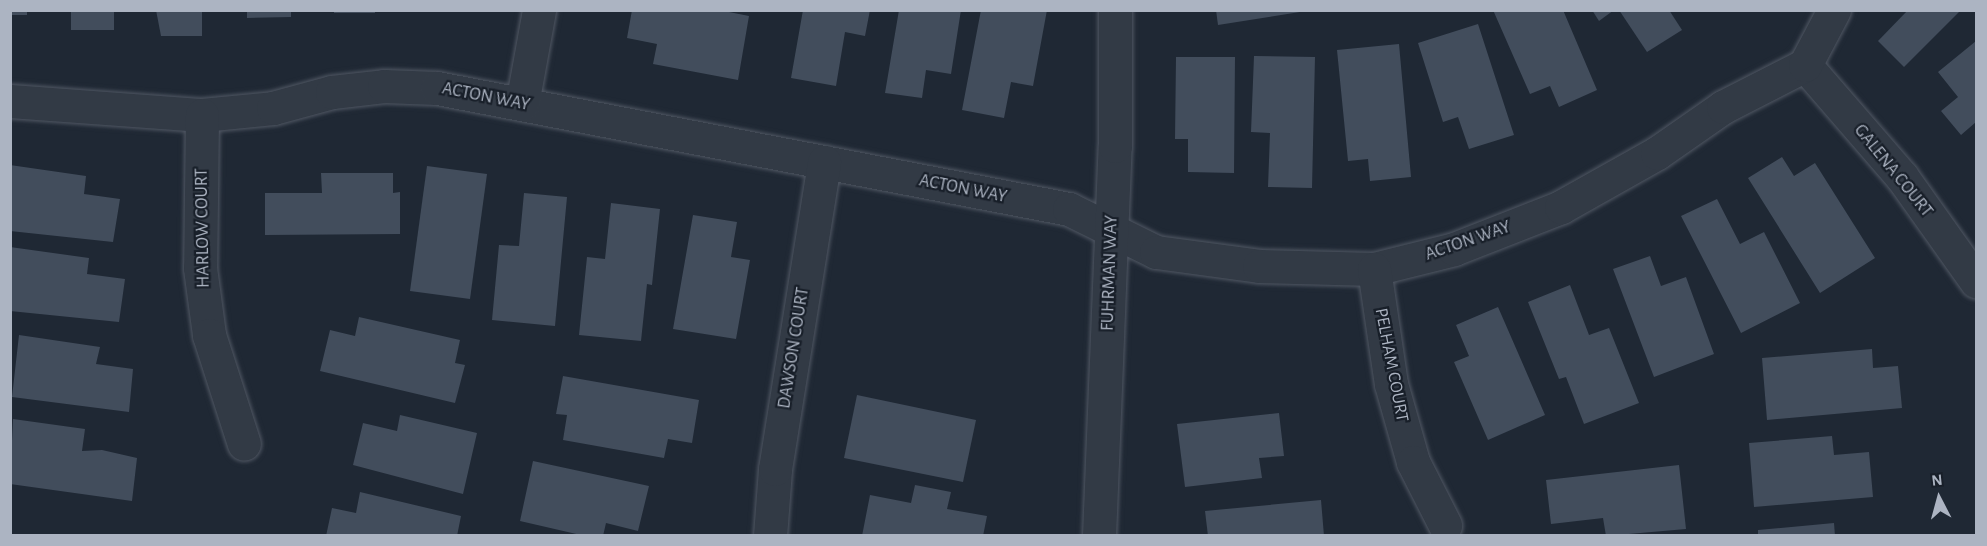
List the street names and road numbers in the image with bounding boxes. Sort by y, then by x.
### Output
street label: ACTON WAY [440,78,532,116]
street label: GALENA COURT [1849,120,1937,222]
street label: HARLOW COURT [191,168,215,288]
street label: ACTON WAY [917,170,1009,208]
street label: FUHRMAN WAY [1097,215,1123,331]
street label: ACTON WAY [1422,216,1514,266]
street label: DAWSON COURT [774,286,814,410]
street label: PELHAM COURT [1369,306,1413,424]

